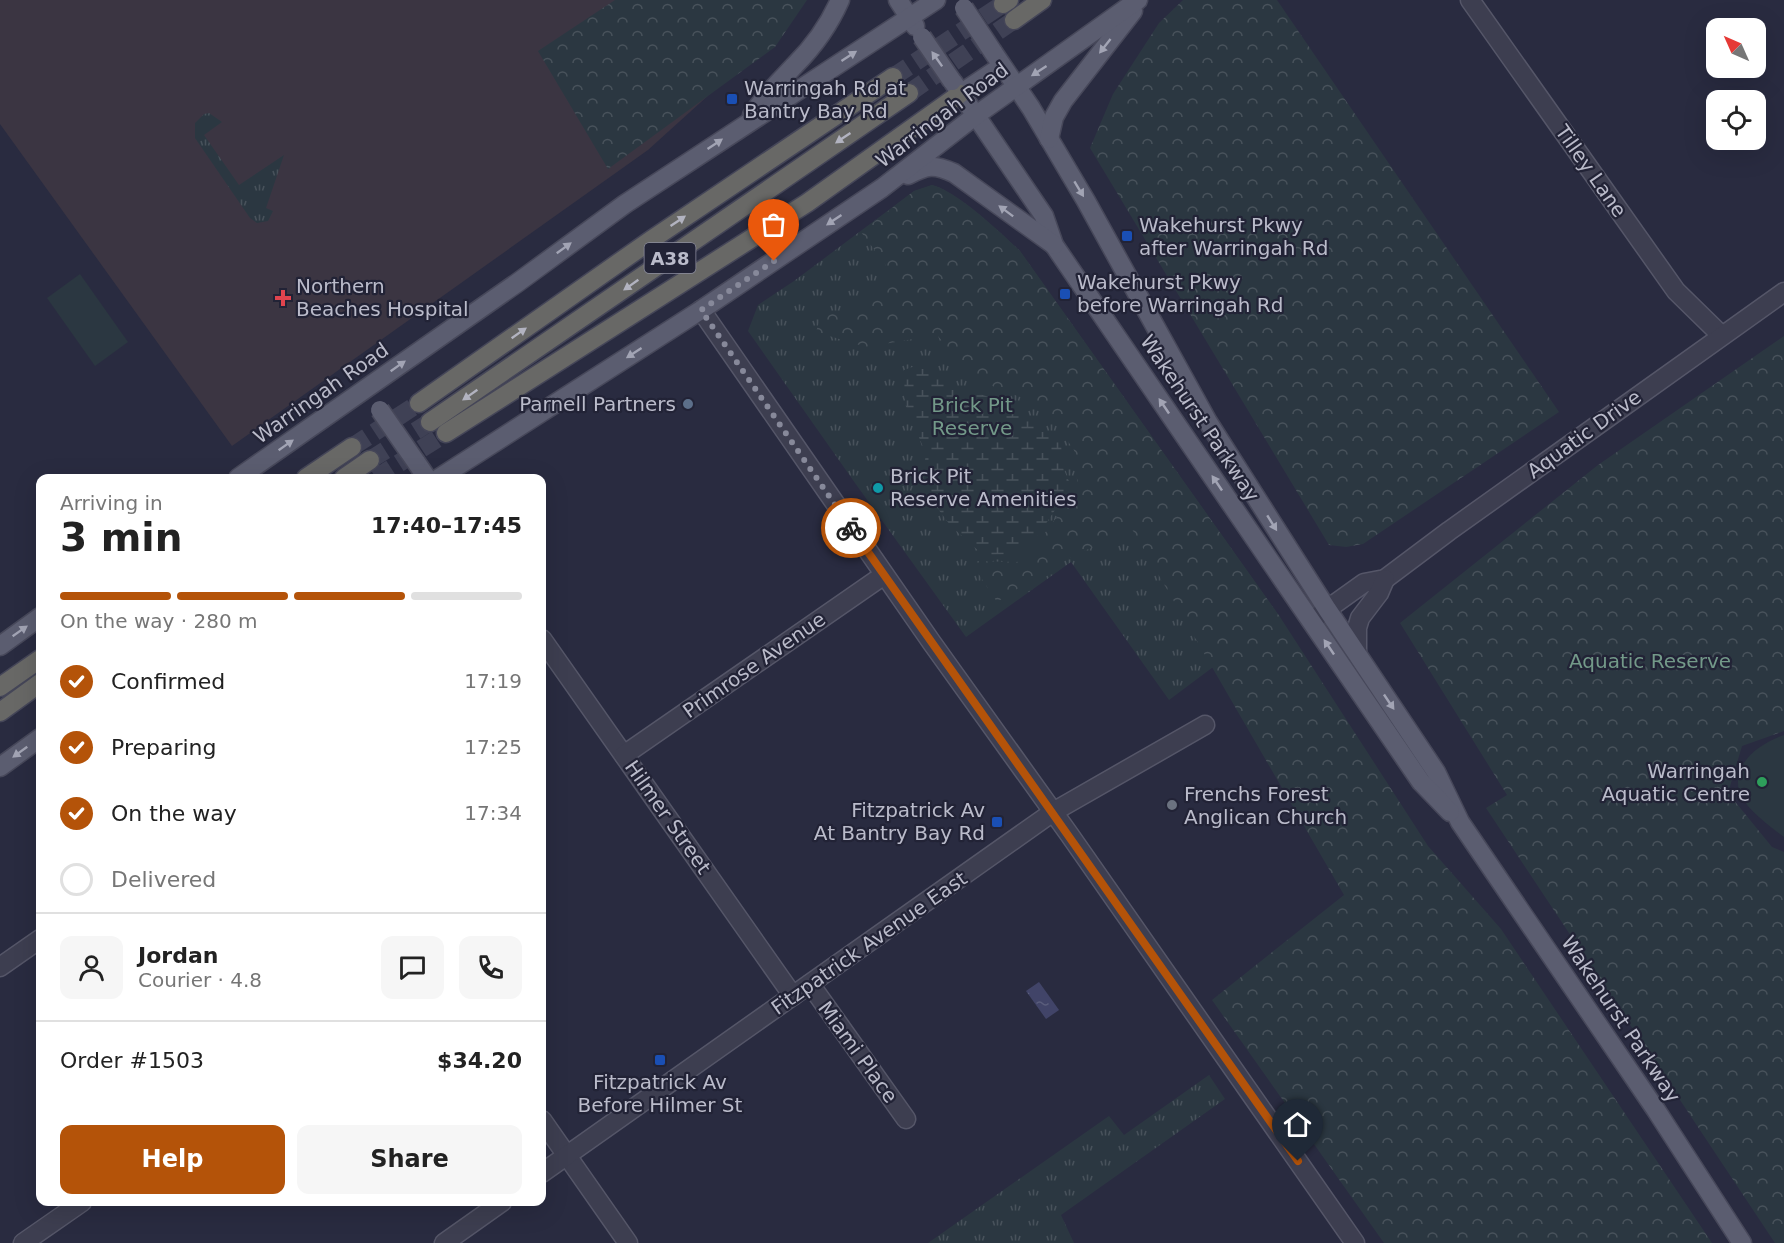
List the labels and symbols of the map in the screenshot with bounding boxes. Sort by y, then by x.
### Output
north arrow [1706,18,1766,78]
one-way arrow [1099,38,1112,54]
one-way arrow [841,51,857,62]
one-way arrow [931,52,943,68]
street label: Warringah Road [871,57,1013,173]
one-way arrow [1031,65,1047,76]
place label: Warringah Rd at Bantry Bay Rd [744,76,906,123]
marker: Warringah Rd at Bantry Bay Rd [725,92,739,106]
street label: Tilley Lane [1550,119,1632,222]
one-way arrow [835,132,851,143]
one-way arrow [707,139,723,150]
one-way arrow [1074,181,1085,197]
pin [748,199,799,261]
one-way arrow [999,205,1014,217]
place label: Wakehurst Pkwy after Warringah Rd [1139,213,1328,260]
one-way arrow [826,214,842,225]
one-way arrow [670,216,687,227]
marker: Wakehurst Pkwy after Warringah Rd [1120,229,1134,243]
one-way arrow [556,242,572,254]
road number: A38 [644,243,696,273]
place label: Wakehurst Pkwy before Warringah Rd [1077,270,1283,317]
place label: Northern Beaches Hospital [296,274,469,321]
one-way arrow [623,279,639,291]
marker: Wakehurst Pkwy before Warringah Rd [1058,287,1072,301]
marker: Northern Beaches Hospital [274,289,292,307]
one-way arrow [510,327,526,339]
street label: Wakehurst Parkway [1135,330,1265,506]
street label: Warringah Road [249,337,393,449]
one-way arrow [626,347,643,358]
one-way arrow [389,360,405,372]
street label: Aquatic Drive [1522,385,1646,483]
one-way arrow [462,389,478,400]
place label: Parnell Partners [519,392,676,416]
park label: Brick Pit Reserve [931,393,1013,440]
marker: Parnell Partners [681,397,695,411]
one-way arrow [1158,398,1170,414]
one-way arrow [278,439,294,451]
place label: Brick Pit Reserve Amenities [890,464,1077,511]
one-way arrow [1211,476,1223,492]
marker: Brick Pit Reserve Amenities [871,481,885,495]
courier [821,498,881,558]
one-way arrow [1267,515,1278,531]
street label: Primrose Avenue [678,607,830,723]
one-way arrow [12,625,28,637]
one-way arrow [1323,640,1335,656]
park label: Aquatic Reserve [1569,649,1731,673]
one-way arrow [1383,694,1395,710]
one-way arrow [13,746,28,758]
street label: Hilmer Street [620,756,716,879]
place label: Warringah Aquatic Centre [1601,759,1750,806]
marker: Warringah Aquatic Centre [1755,775,1769,789]
place label: Frenchs Forest Anglican Church [1184,782,1347,829]
place label: Fitzpatrick Av At Bantry Bay Rd [814,798,985,845]
marker: Frenchs Forest Anglican Church [1165,798,1179,812]
marker: Fitzpatrick Av At Bantry Bay Rd [990,815,1004,829]
street label: Fitzpatrick Avenue East [767,866,972,1020]
street label: Wakehurst Parkway [1556,931,1686,1107]
street label: Miami Place [813,997,903,1107]
marker: Fitzpatrick Av Before Hilmer St [653,1053,667,1067]
place label: Fitzpatrick Av Before Hilmer St [578,1070,743,1117]
pin [1272,1099,1323,1161]

